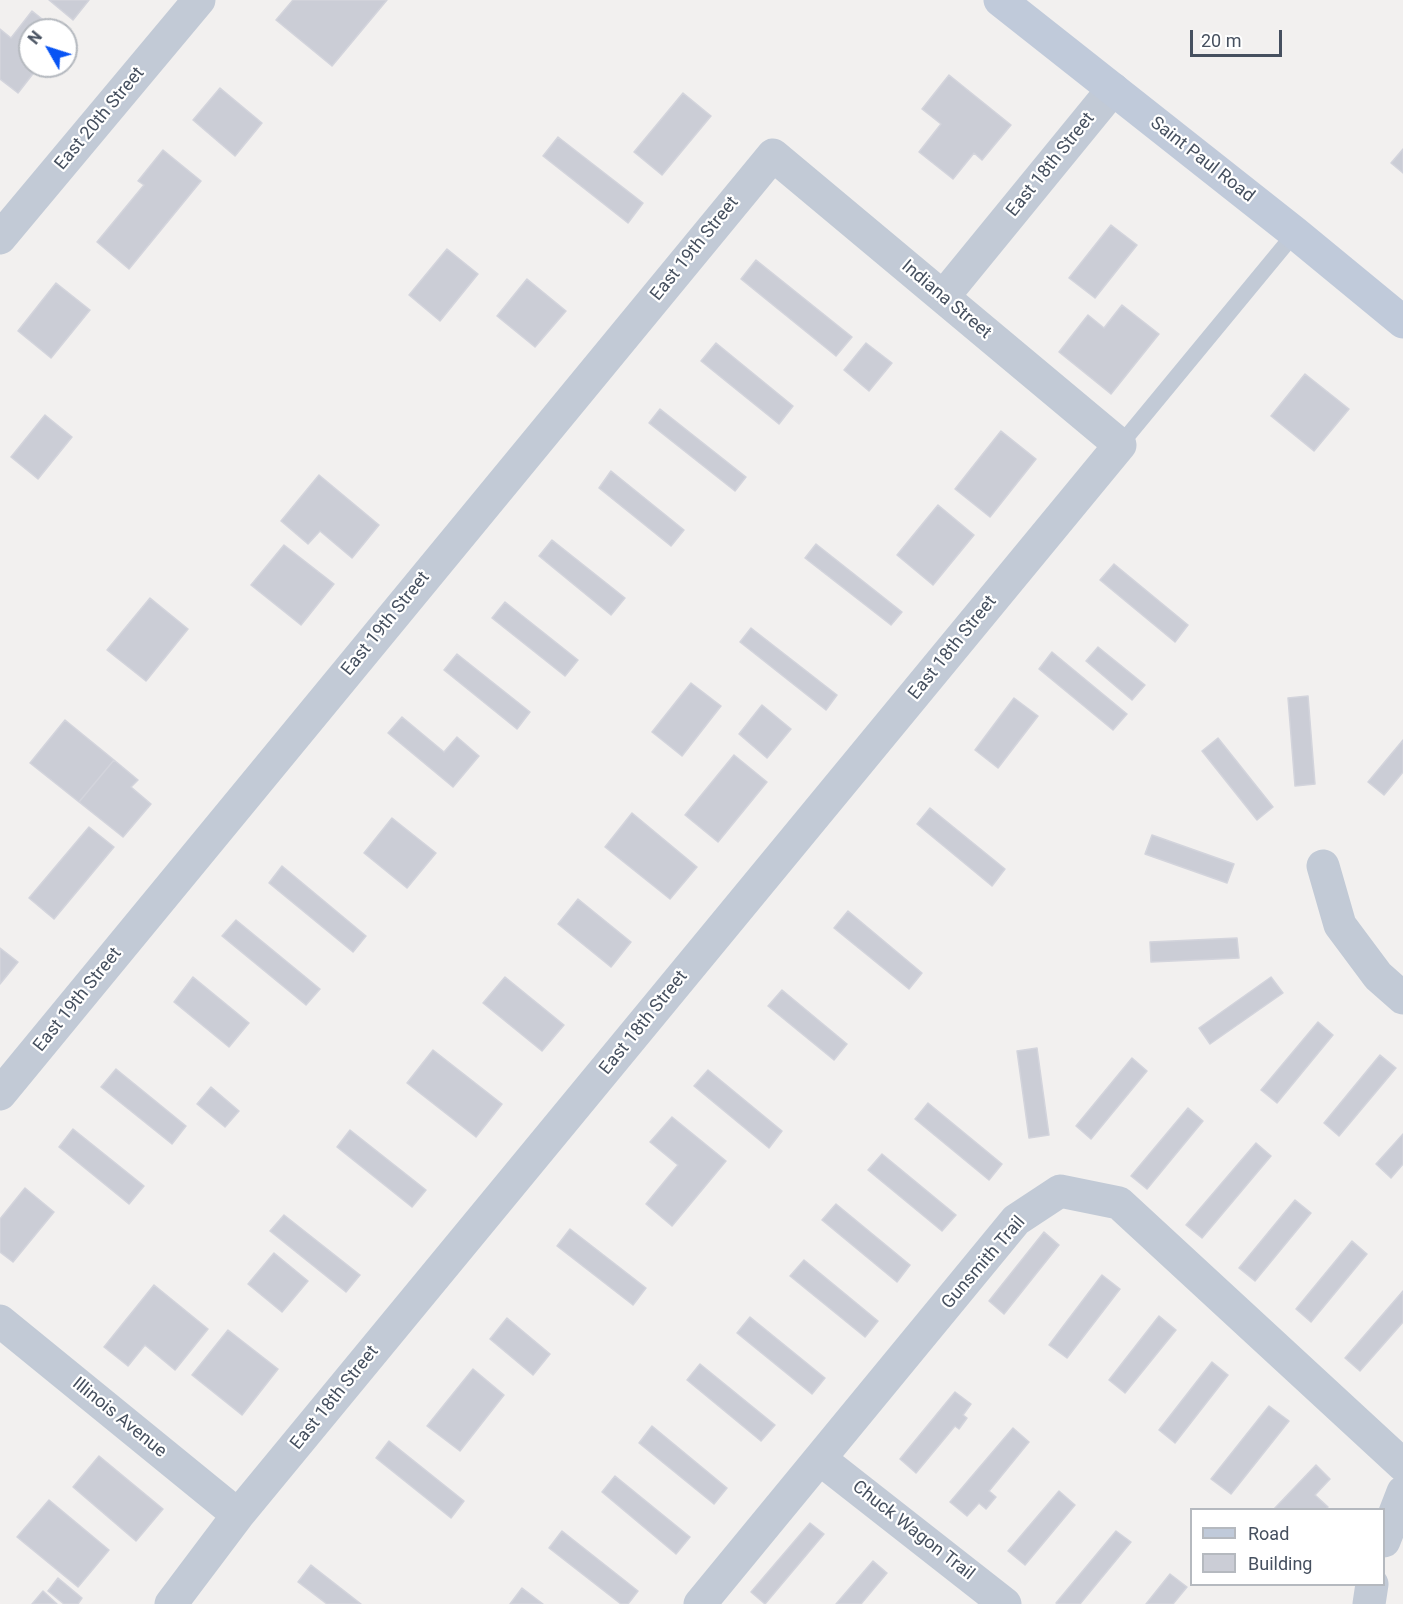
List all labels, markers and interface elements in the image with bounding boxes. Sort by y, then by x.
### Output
north arrow [18,18,78,78]
scale bar [1193,18,1284,56]
text: N [24,27,46,48]
text: 20 m [1201,30,1241,51]
street label: East 20th Street [51,63,149,175]
street label: East 18th Street [1002,109,1100,221]
street label: Saint Paul Road [1146,113,1258,207]
street label: East 19th Street [646,193,744,305]
street label: Indiana Street [897,256,995,344]
street label: East 19th Street [337,568,435,680]
street label: East 18th Street [904,592,1002,704]
street label: East 19th Street [29,944,127,1056]
street label: East 18th Street [595,967,693,1079]
street label: Gunsmith Trail [938,1212,1030,1314]
street label: East 18th Street [286,1342,384,1454]
street label: Illinois Avenue [67,1373,171,1463]
street label: Chuck Wagon Trail [848,1477,978,1585]
legend [1190,1508,1385,1586]
text: Road [1248,1523,1289,1544]
text: Building [1248,1553,1312,1574]

